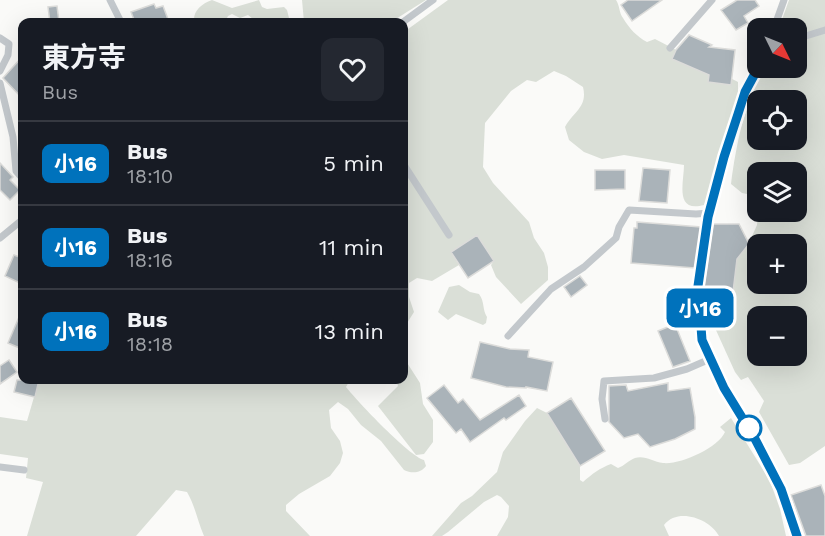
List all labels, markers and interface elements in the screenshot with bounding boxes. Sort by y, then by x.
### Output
north arrow [747,18,807,78]
map controls [747,18,807,366]
button: heart [321,38,384,101]
text: 東方寺 [42,41,126,74]
text: Bus [42,80,78,104]
button: locate [747,90,807,150]
text: Bus [127,139,167,164]
text: 小16 [54,151,97,176]
text: 5 min [323,151,384,176]
button: layers [747,162,807,222]
text: 18:10 [127,164,173,188]
text: Bus [127,223,167,248]
button: + [747,234,807,294]
text: 小16 [54,235,97,260]
text: 11 min [319,235,384,260]
text: 18:16 [127,248,173,272]
line badge: 小16 [666,288,734,328]
text: 小16 [679,296,722,321]
button: − [747,306,807,366]
text: Bus [127,307,167,332]
text: 小16 [54,319,97,344]
text: 13 min [315,319,384,344]
text: 18:18 [127,332,173,356]
unlabelled marker [736,415,762,441]

